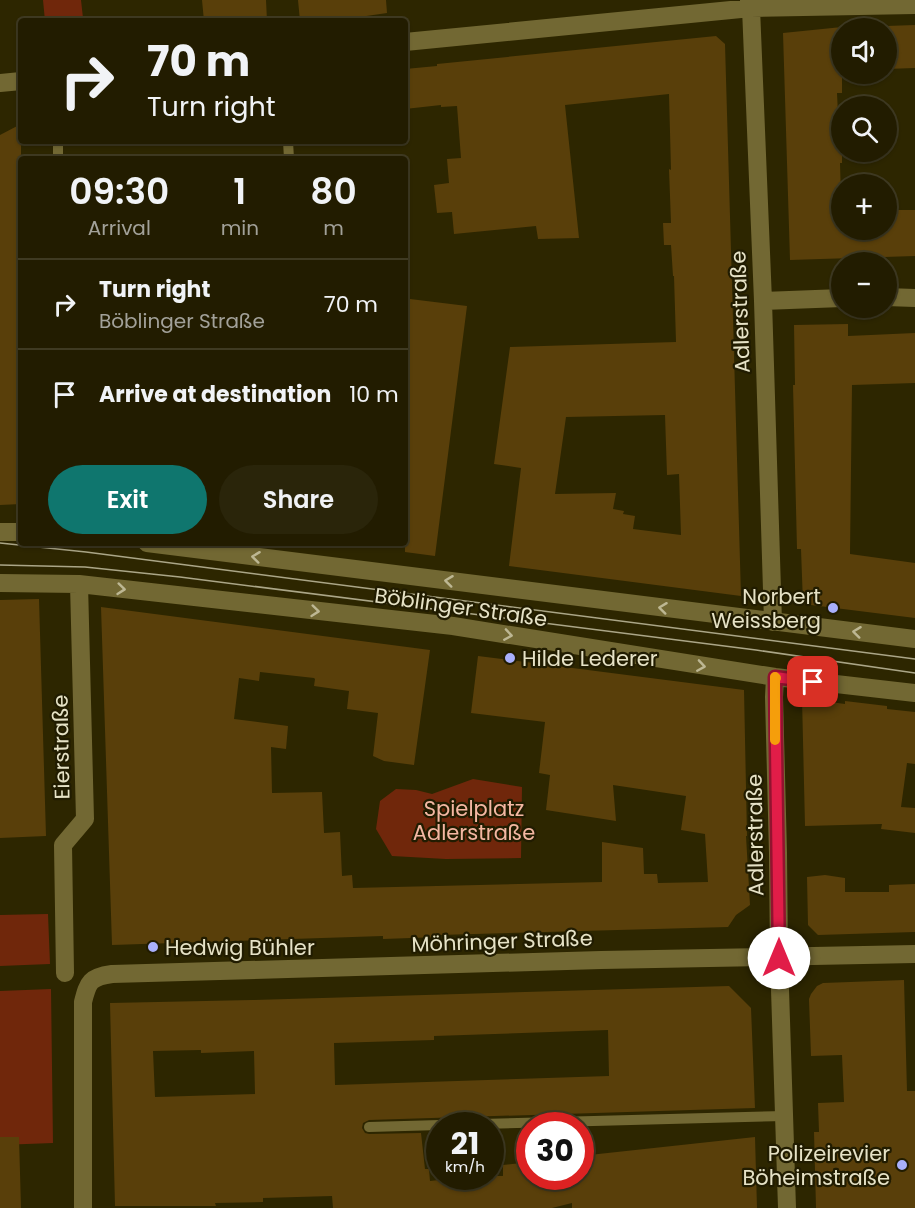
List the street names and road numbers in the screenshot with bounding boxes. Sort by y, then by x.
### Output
street label: Adlerstraße [723,250,757,374]
street label: Böblinger Straße [373,581,549,633]
street label: Eierstraße [46,694,76,800]
street label: Adlerstraße [739,774,771,896]
street label: Möhringer Straße [411,923,593,959]

